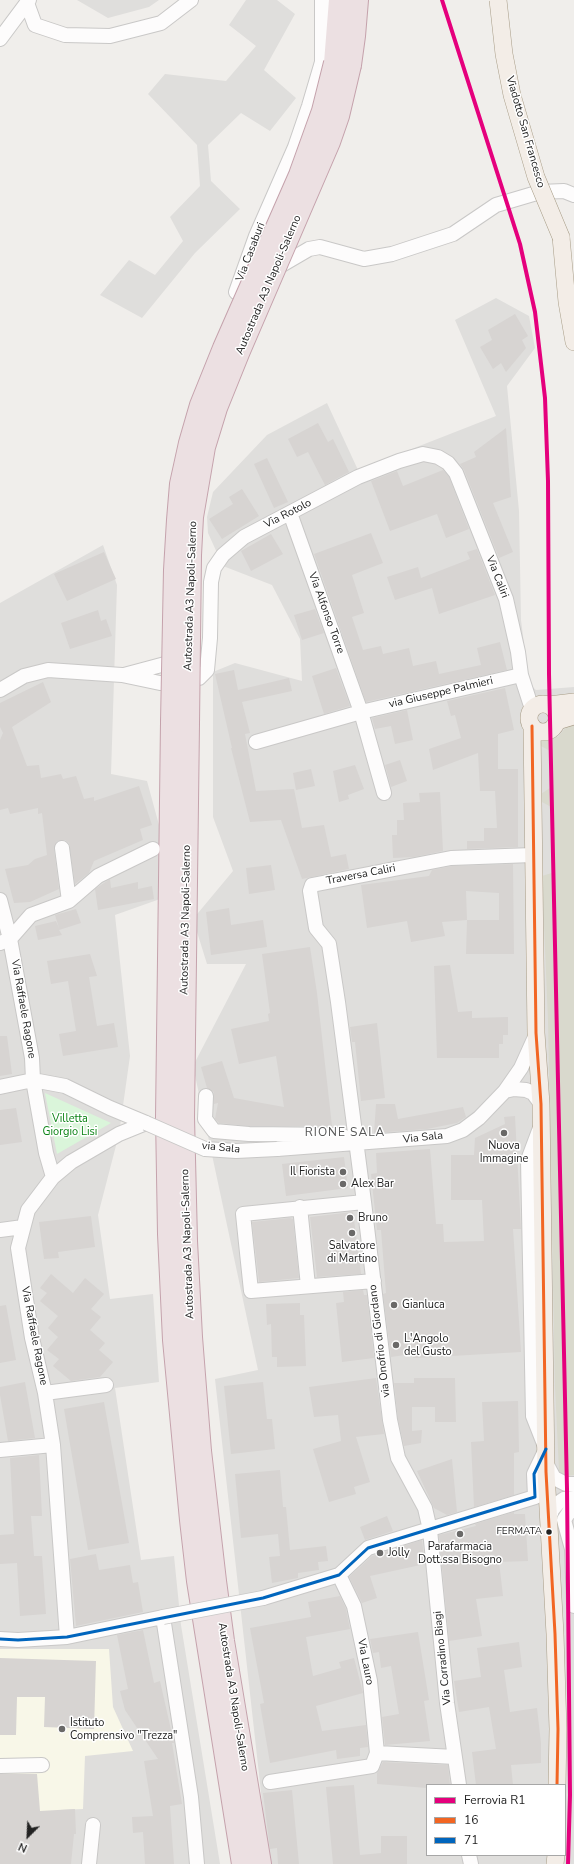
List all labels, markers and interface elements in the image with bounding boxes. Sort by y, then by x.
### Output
street label: Viadotto San Francesco [503,75,547,189]
street label: Autostrada A3 Napoli-Salerno [234,213,304,357]
street label: Via Casaburi [234,221,268,283]
street label: Via Rotolo [262,496,314,532]
street label: Autostrada A3 Napoli-Salerno [182,521,200,671]
street label: Via Caliri [483,554,511,600]
street label: Via Alfonso Torre [305,571,347,655]
street label: via Giuseppe Palmieri [388,675,494,711]
street label: Autostrada A3 Napoli-Salerno [178,845,194,995]
street label: Traversa Caliri [325,862,397,888]
street label: Via Raffaele Ragone [8,958,38,1060]
park label: Villetta Giorgio Lisi [43,1112,97,1138]
district label: RIONE SALA [305,1126,385,1140]
marker: Nuova Immagine [499,1128,509,1138]
street label: Via Sala [402,1129,444,1147]
street label: via Sala [201,1139,241,1157]
place label: Nuova Immagine [480,1139,528,1165]
place label: Il Fiorista [290,1165,335,1179]
marker: Il Fiorista [338,1167,348,1177]
street label: Autostrada A3 Napoli-Salerno [179,1169,197,1319]
place label: Alex Bar [351,1177,394,1191]
marker: Alex Bar [338,1179,348,1189]
place label: Bruno [358,1211,388,1225]
marker: Bruno [345,1213,355,1223]
marker: Salvatore di Martino [347,1228,357,1238]
place label: Salvatore di Martino [327,1239,377,1265]
street label: via Onofrio di Giordano [367,1284,393,1398]
street label: Via Raffaele Ragone [18,1285,50,1387]
place label: Gianluca [402,1298,445,1312]
marker: Gianluca [389,1300,399,1310]
place label: L'Angolo del Gusto [404,1332,452,1358]
marker: L'Angolo del Gusto [391,1340,401,1350]
place label: FERMATA [496,1526,542,1538]
marker: FERMATA [544,1527,554,1537]
marker: Parafarmacia Dott.ssa Bisogno [455,1529,465,1539]
place label: Parafarmacia Dott.ssa Bisogno [418,1540,502,1566]
place label: Jolly [388,1546,410,1560]
marker: Jolly [375,1548,385,1558]
street label: Via Corradino Biagi [431,1610,455,1706]
street label: Autostrada A3 Napoli-Salerno [215,1622,251,1772]
street label: Via Lauro [354,1638,376,1686]
place label: Istituto Comprensivo "Trezza" [70,1716,177,1742]
marker: Istituto Comprensivo "Trezza" [57,1724,67,1734]
legend [426,1784,566,1856]
text: Ferrovia R1 [464,1792,525,1808]
text: 16 [464,1812,478,1828]
north arrow [8,1816,48,1856]
text: 71 [464,1832,478,1848]
text: N [16,1839,30,1856]

